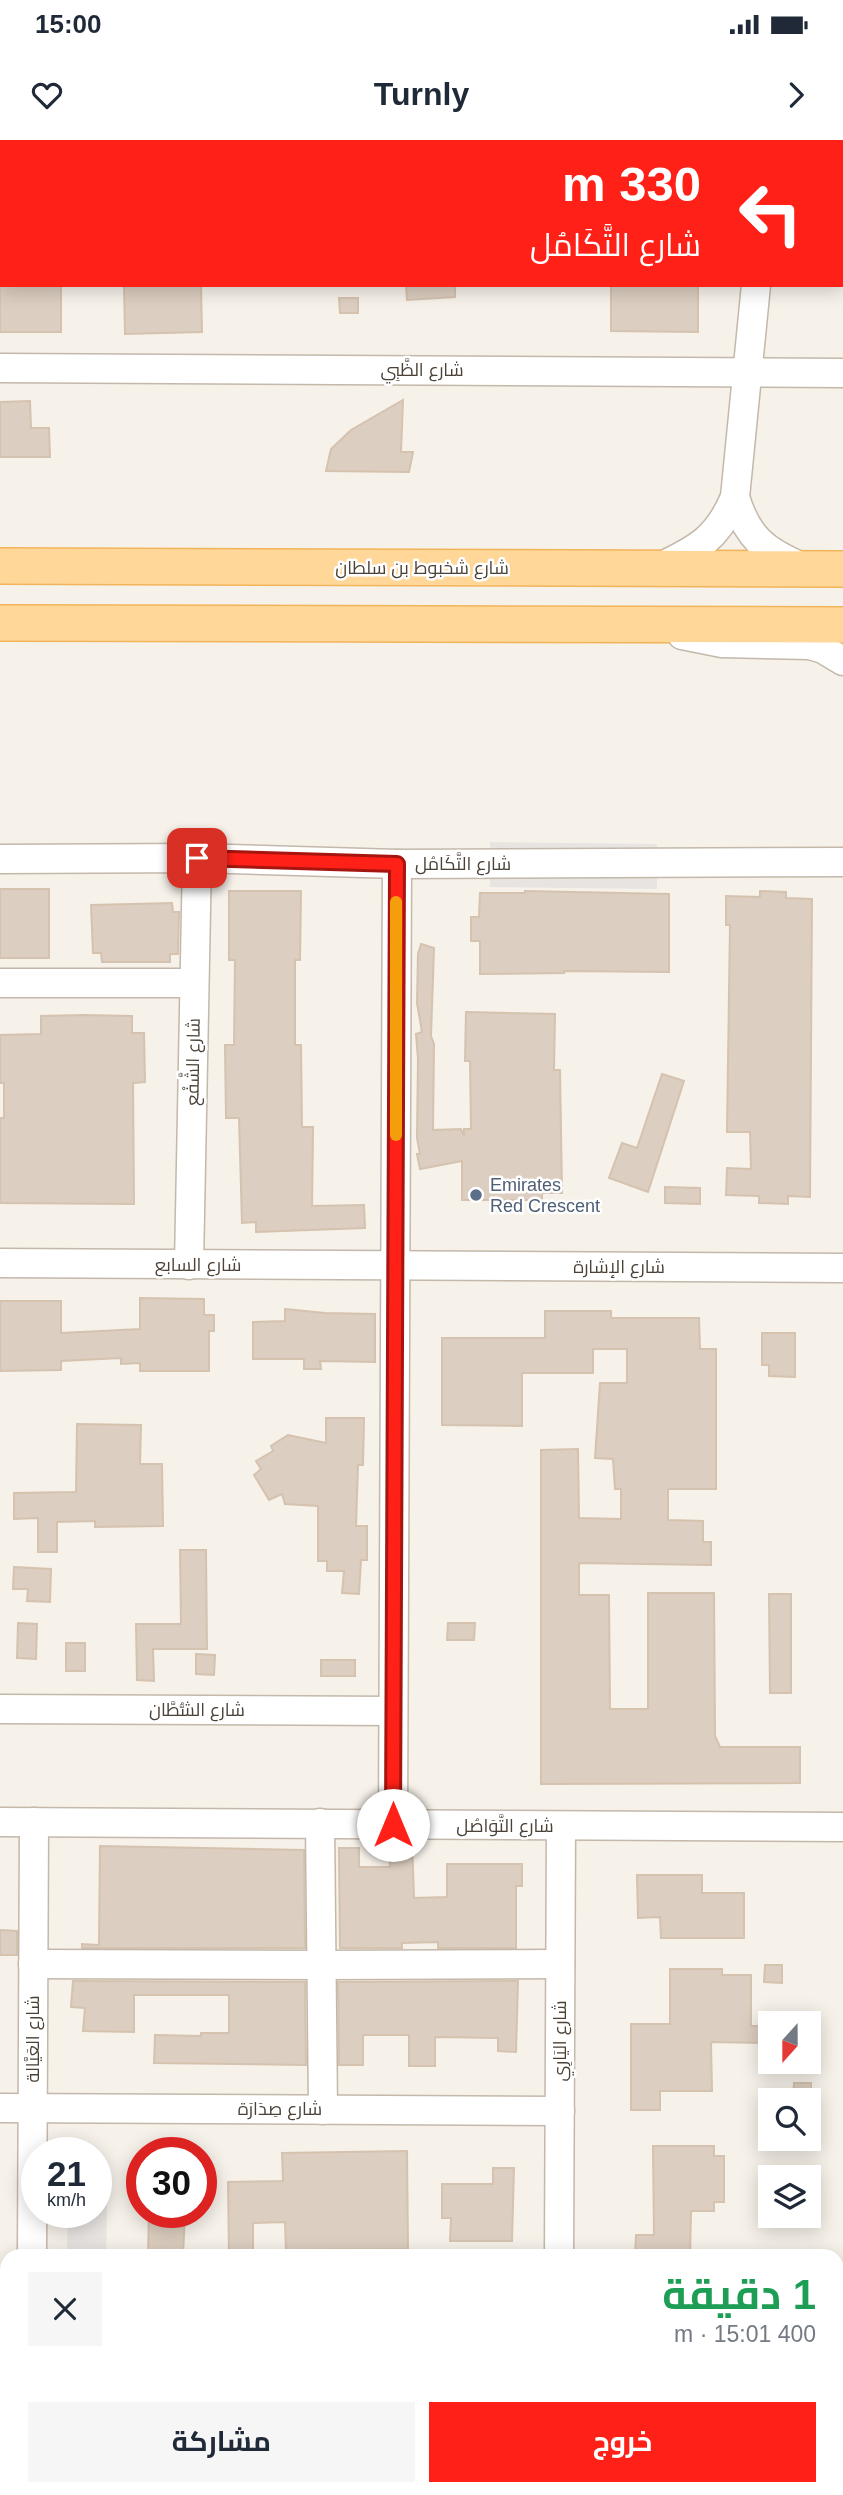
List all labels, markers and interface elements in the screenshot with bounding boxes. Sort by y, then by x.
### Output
text: 15:00 [35,9,102,39]
icon: heart [28,76,66,114]
text: Turnly [374,76,469,112]
icon: forward [777,76,815,114]
text: 330 m [562,157,701,211]
icon: left [725,168,816,259]
text: شارع التَّكَامُل [530,227,701,263]
street label: شارع الظَّبِي [380,358,464,384]
street label: شارع شخبوط بن سلطان [335,558,509,580]
pin [167,828,227,888]
icon: arrive [178,839,216,877]
street label: شارع التَّكَامُل [415,852,511,876]
street label: شارع الشَّفْع [178,1018,206,1106]
place label: Emirates Red Crescent [490,1175,600,1216]
marker: Emirates Red Crescent [468,1187,484,1203]
street label: شارع السابع [155,1255,241,1277]
street label: شارع الإشارة [573,1257,665,1279]
street label: شارع الشُّطَّان [149,1700,245,1722]
position arrow [356,1788,430,1862]
street label: شارع التَّوَاصُل [456,1814,554,1838]
street label: شارع العَيَّالة [23,1995,45,2083]
street label: شارع اليَارِي [550,2000,574,2082]
north arrow [758,2011,821,2074]
map controls [758,2011,821,2228]
button: search [758,2088,821,2151]
street label: شارع صِدَارَة [238,2099,322,2121]
speed limit sign: 30 [126,2137,217,2228]
text: 21 [47,2154,86,2193]
button: layers [758,2165,821,2228]
text: km/h [47,2190,86,2210]
text: 1 دقيقة [662,2271,816,2318]
button: close [28,2272,102,2346]
text: 400 m · 15:01 [674,2321,816,2347]
button: مشاركة [28,2402,415,2482]
button: خروج [429,2402,816,2482]

